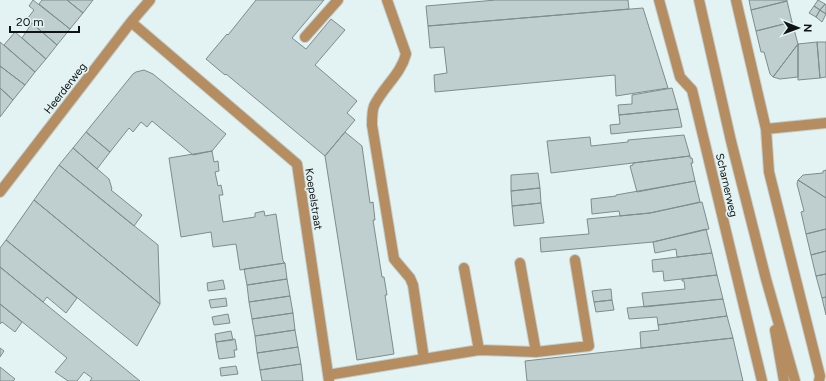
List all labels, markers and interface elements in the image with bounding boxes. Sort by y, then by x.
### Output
scale bar [10,8,79,34]
north arrow [778,8,818,48]
text: 20 m [16,15,44,29]
text: N [801,24,814,33]
street label: Heerderweg [41,60,89,116]
street label: Scharnerweg [713,152,740,218]
street label: Koepelstraat [302,167,325,231]

